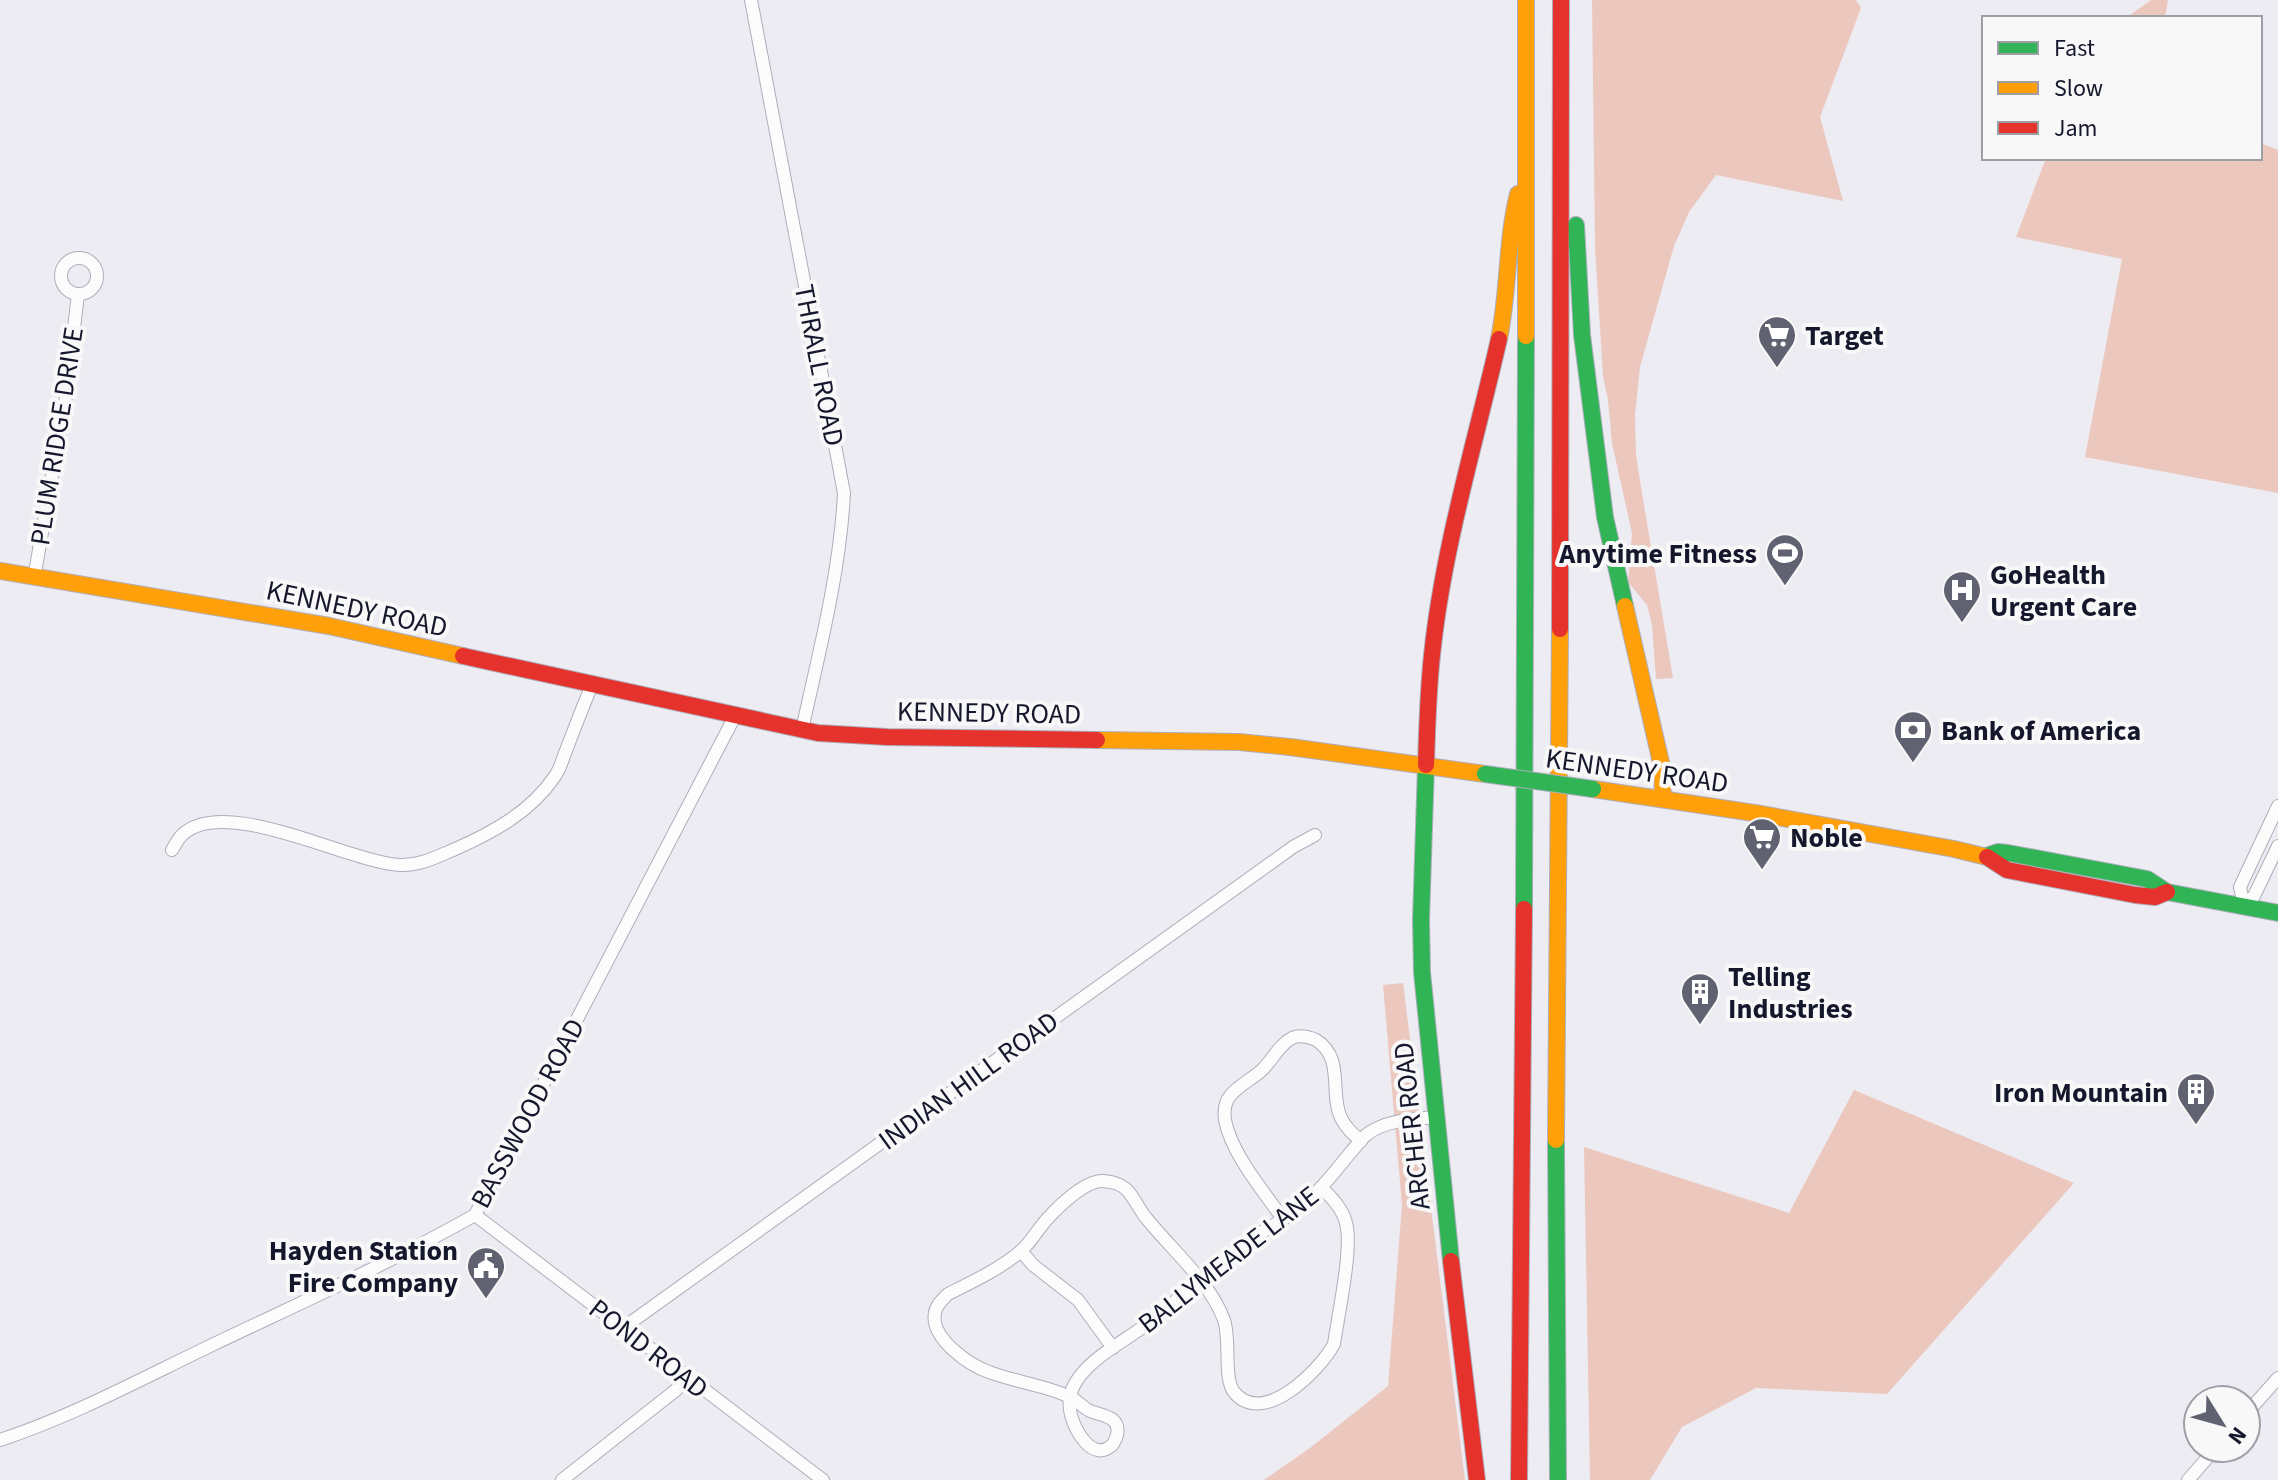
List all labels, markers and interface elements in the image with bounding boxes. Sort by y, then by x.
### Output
legend [1982,16,2262,160]
text: Fast [2054,31,2095,66]
text: Slow [2054,71,2103,106]
text: Jam [2054,111,2098,146]
street label: THRALL ROAD [784,281,854,449]
supermarket icon: Target [1756,314,1798,369]
place label: Target [1805,316,1884,356]
street label: PLUM RIDGE DRIVE [20,324,94,548]
sports icon: Anytime Fitness [1764,532,1806,587]
place label: Anytime Fitness [1558,534,1757,574]
place label: GoHealth Urgent Care [1990,555,2137,627]
hospital icon: GoHealth Urgent Care [1941,569,1983,624]
street label: KENNEDY ROAD [263,570,451,648]
street label: KENNEDY ROAD [897,691,1081,735]
bank icon: Bank of America [1892,709,1934,764]
place label: Bank of America [1941,711,2141,751]
street label: KENNEDY ROAD [1543,738,1731,804]
supermarket icon: Noble [1741,816,1783,871]
place label: Noble [1790,818,1863,858]
place label: Telling Industries [1728,957,1853,1029]
building icon: Telling Industries [1679,971,1721,1026]
street label: INDIAN HILL ROAD [870,1002,1067,1160]
street label: BASSWOOD ROAD [461,1012,595,1215]
street label: ARCHER ROAD [1383,1040,1441,1212]
building icon: Iron Mountain [2175,1071,2217,1126]
place label: Iron Mountain [1994,1073,2168,1113]
street label: BALLYMEADE LANE [1130,1176,1328,1343]
place label: Hayden Station Fire Company [269,1231,458,1303]
public building icon: Hayden Station Fire Company [465,1245,507,1300]
street label: POND ROAD [580,1289,717,1408]
north arrow [2182,1384,2262,1464]
text: N [2220,1420,2254,1451]

